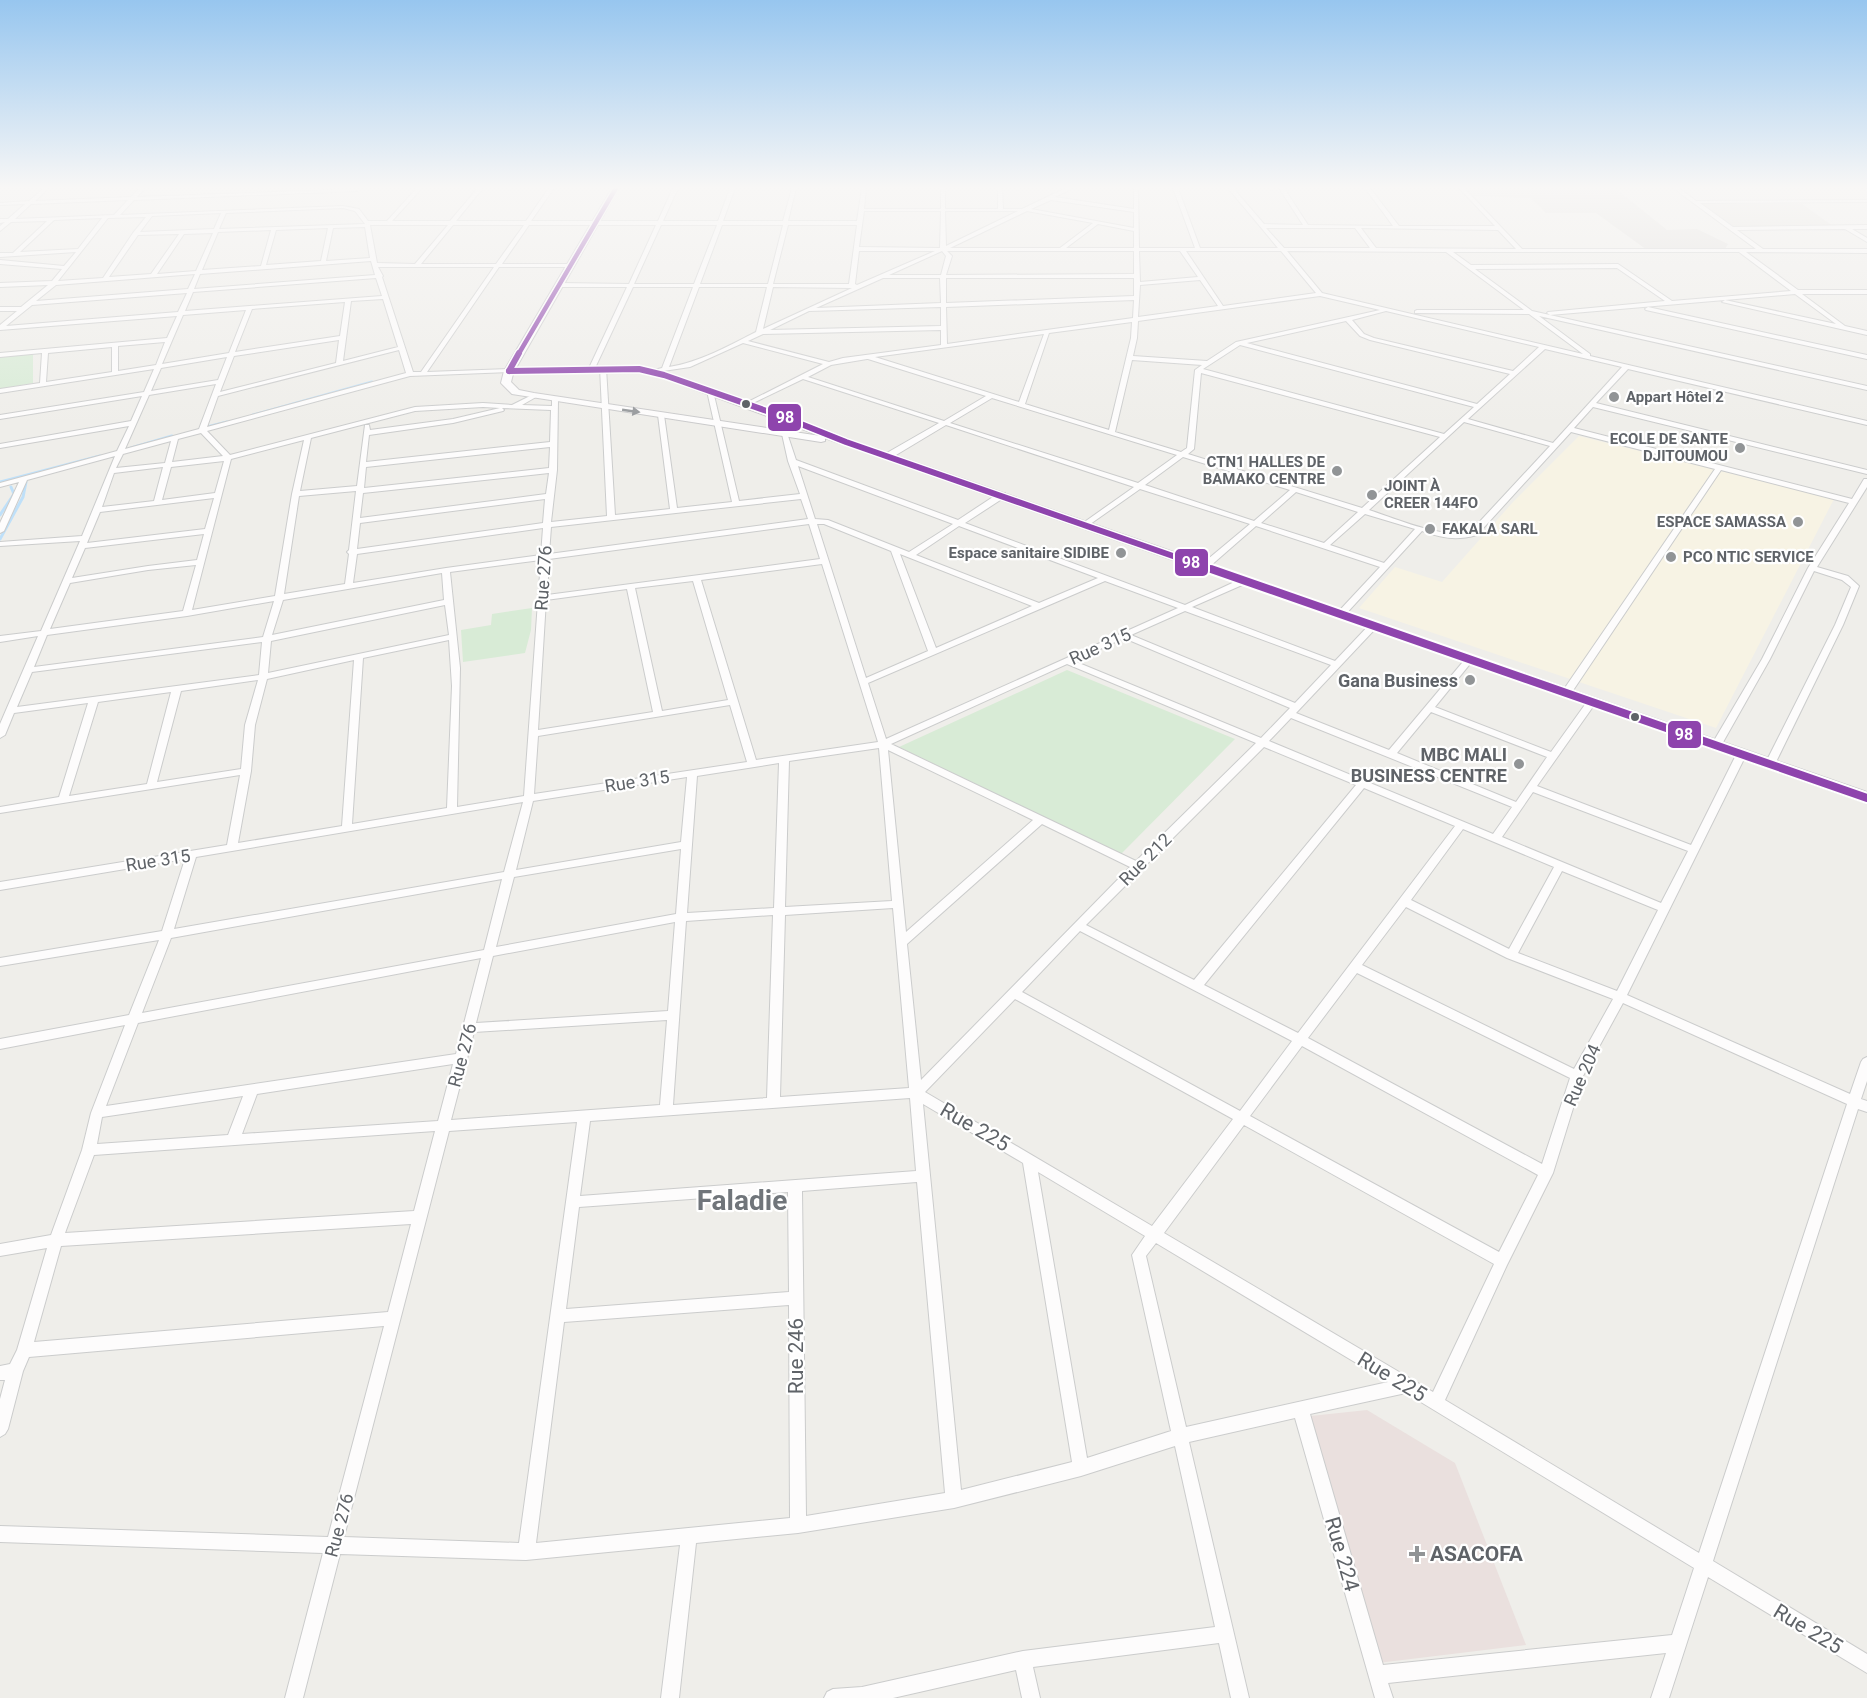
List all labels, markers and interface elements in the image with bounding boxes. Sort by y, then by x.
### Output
place label: Appart Hôtel 2 [1626,388,1724,406]
marker: Appart Hôtel 2 [1607,390,1621,404]
unlabelled marker [740,398,752,410]
line badge: 98 [767,403,802,432]
one-way arrow [622,406,641,415]
text: 98 [776,408,794,427]
place label: ECOLE DE SANTE DJITOUMOU [1610,430,1729,465]
marker: ECOLE DE SANTE DJITOUMOU [1733,441,1747,455]
place label: CTN1 HALLES DE BAMAKO CENTRE [1203,453,1326,488]
marker: CTN1 HALLES DE BAMAKO CENTRE [1330,464,1344,478]
place label: JOINT À CREER 144FO [1384,477,1478,512]
marker: JOINT À CREER 144FO [1365,488,1379,502]
place label: ESPACE SAMASSA [1657,513,1787,531]
marker: ESPACE SAMASSA [1791,515,1805,529]
place label: FAKALA SARL [1442,520,1538,538]
marker: FAKALA SARL [1423,522,1437,536]
place label: Espace sanitaire SIDIBE [949,544,1110,562]
street label: Rue 276 [530,545,556,611]
marker: Espace sanitaire SIDIBE [1114,546,1128,560]
line badge: 98 [1174,548,1209,577]
place label: PCO NTIC SERVICE [1683,548,1814,566]
marker: PCO NTIC SERVICE [1664,550,1678,564]
text: 98 [1182,553,1200,572]
street label: Rue 315 [1066,623,1134,669]
place label: Gana Business [1338,670,1458,691]
marker: Gana Business [1463,673,1477,687]
unlabelled marker [1629,711,1641,723]
line badge: 98 [1667,720,1702,749]
text: 98 [1675,725,1693,744]
place label: MBC MALI BUSINESS CENTRE [1351,744,1507,786]
marker: MBC MALI BUSINESS CENTRE [1512,757,1526,771]
street label: Rue 315 [603,766,671,796]
street label: Rue 212 [1114,828,1176,890]
street label: Rue 315 [124,845,192,875]
street label: Rue 276 [443,1021,481,1089]
street label: Rue 204 [1559,1041,1605,1109]
street label: Rue 225 [936,1098,1014,1156]
district label: Faladie [697,1184,787,1217]
street label: Rue 246 [784,1318,808,1394]
street label: Rue 225 [1353,1347,1431,1407]
street label: Rue 276 [320,1491,358,1559]
street label: Rue 224 [1320,1514,1364,1594]
place label: ASACOFA [1430,1542,1524,1566]
marker: ASACOFA [1408,1545,1426,1563]
street label: Rue 225 [1769,1599,1847,1659]

